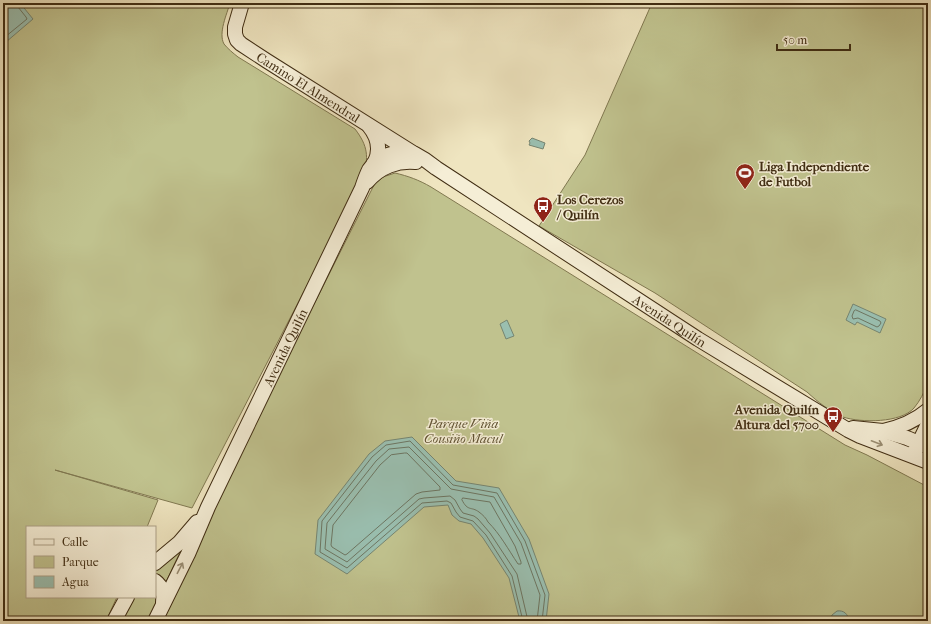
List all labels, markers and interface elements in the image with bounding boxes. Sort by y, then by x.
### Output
scale bar [777,26,850,52]
text: 50 m [783,33,807,47]
street label: Camino El Almendral [254,49,363,126]
place label: Liga Independiente de Futbol [759,159,870,189]
sports icon: Liga Independiente de Futbol [734,162,756,190]
place label: Los Cerezos / Quilín [556,192,623,222]
bus stop icon: Los Cerezos / Quilín [532,195,554,223]
street label: Avenida Quilín [629,291,709,350]
street label: Avenida Quilín [260,306,310,390]
place label: Avenida Quilín Altura del 5700 [734,402,819,432]
bus stop icon: Avenida Quilín Altura del 5700 [822,405,844,433]
park label: Parque Viña Cousiño Macul [424,416,504,446]
one-way arrow [870,439,882,447]
legend [26,526,156,598]
text: Calle [62,535,88,549]
text: Parque [62,555,99,569]
one-way arrow [177,563,185,575]
text: Agua [61,575,89,589]

